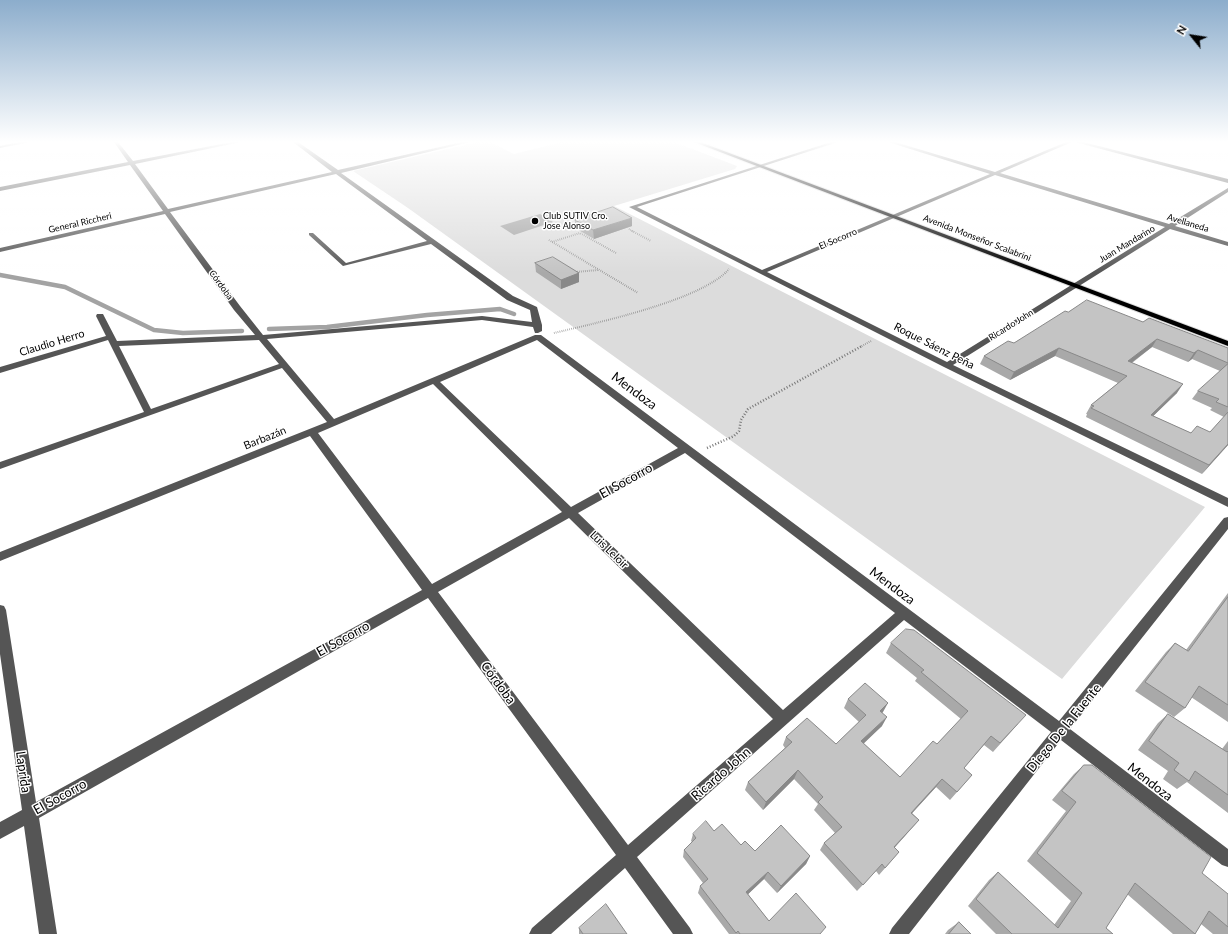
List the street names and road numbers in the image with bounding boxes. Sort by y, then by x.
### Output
street label: General Riccheri [47,210,113,236]
street label: Avenida Monseñor Scalabrini [922,212,1032,264]
street label: Avellaneda [1166,212,1210,234]
street label: Juan Mandarino [1097,223,1157,265]
street label: El Socorro [817,226,859,252]
street label: Córdoba [207,268,235,302]
street label: Ricardo John [987,307,1035,343]
street label: Roque Sáenz Peña [892,320,976,372]
street label: Claudio Herro [18,327,86,359]
street label: Mendoza [608,369,660,413]
street label: Barbazán [242,424,288,452]
street label: El Socorro [597,460,655,502]
street label: Luis Leloir [587,529,631,571]
street label: Mendoza [866,564,918,608]
street label: El Socorro [314,618,372,660]
street label: Córdoba [477,659,519,707]
street label: Diego De la Fuente [1023,681,1105,775]
street label: Ricardo John [688,744,754,804]
street label: Laprida [12,750,34,794]
street label: Mendoza [1124,760,1176,804]
street label: El Socorro [31,776,89,818]

